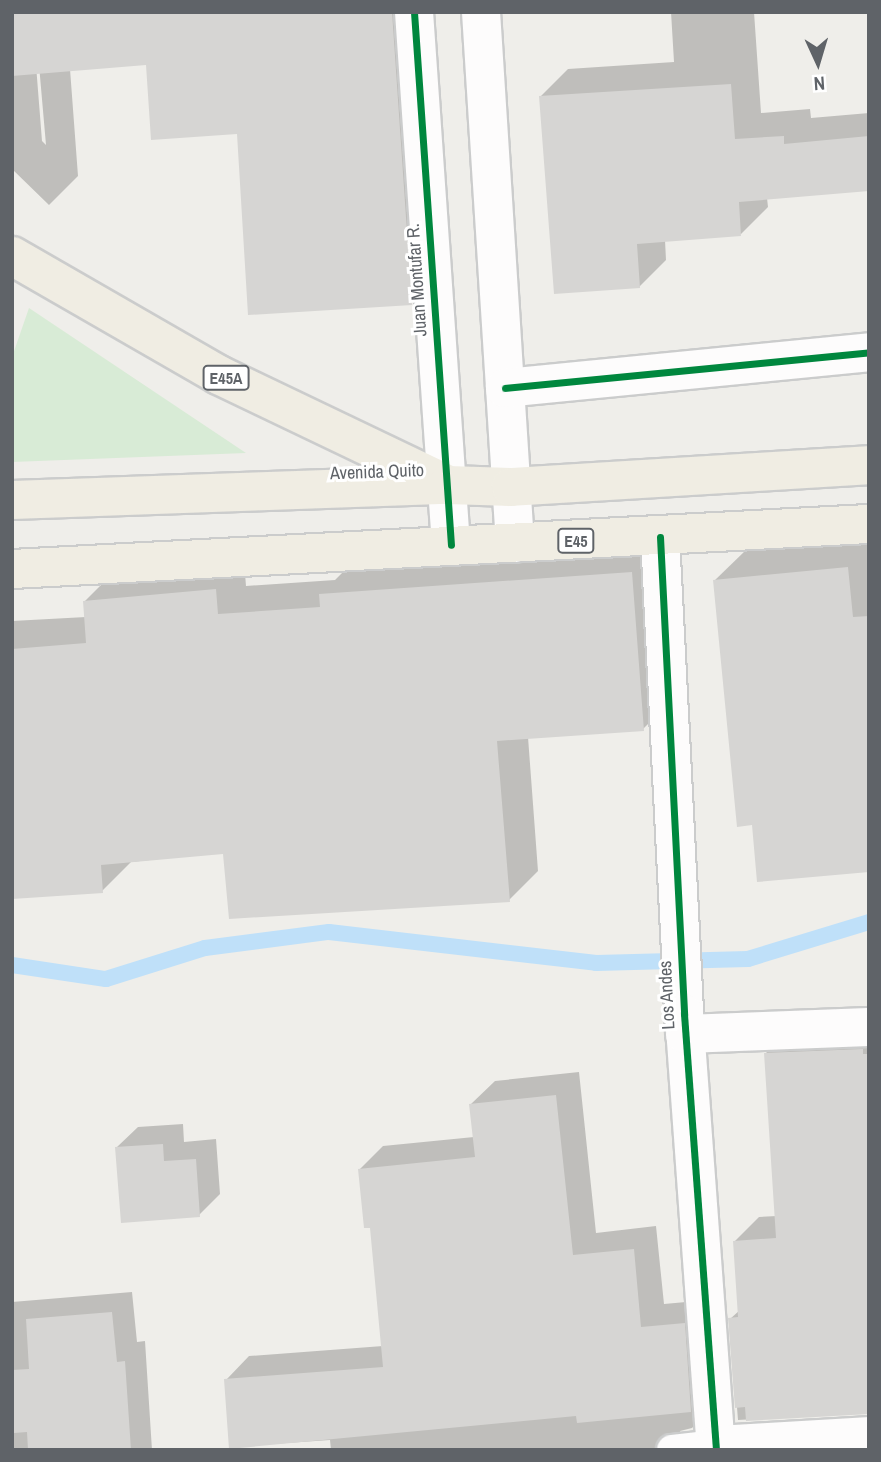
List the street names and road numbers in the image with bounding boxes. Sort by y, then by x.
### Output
street label: Juan Montufar R. [402,223,432,337]
road number: E45A [202,366,250,390]
street label: Avenida Quito [330,460,424,484]
road number: E45 [557,528,595,554]
street label: Los Andes [654,960,680,1030]

